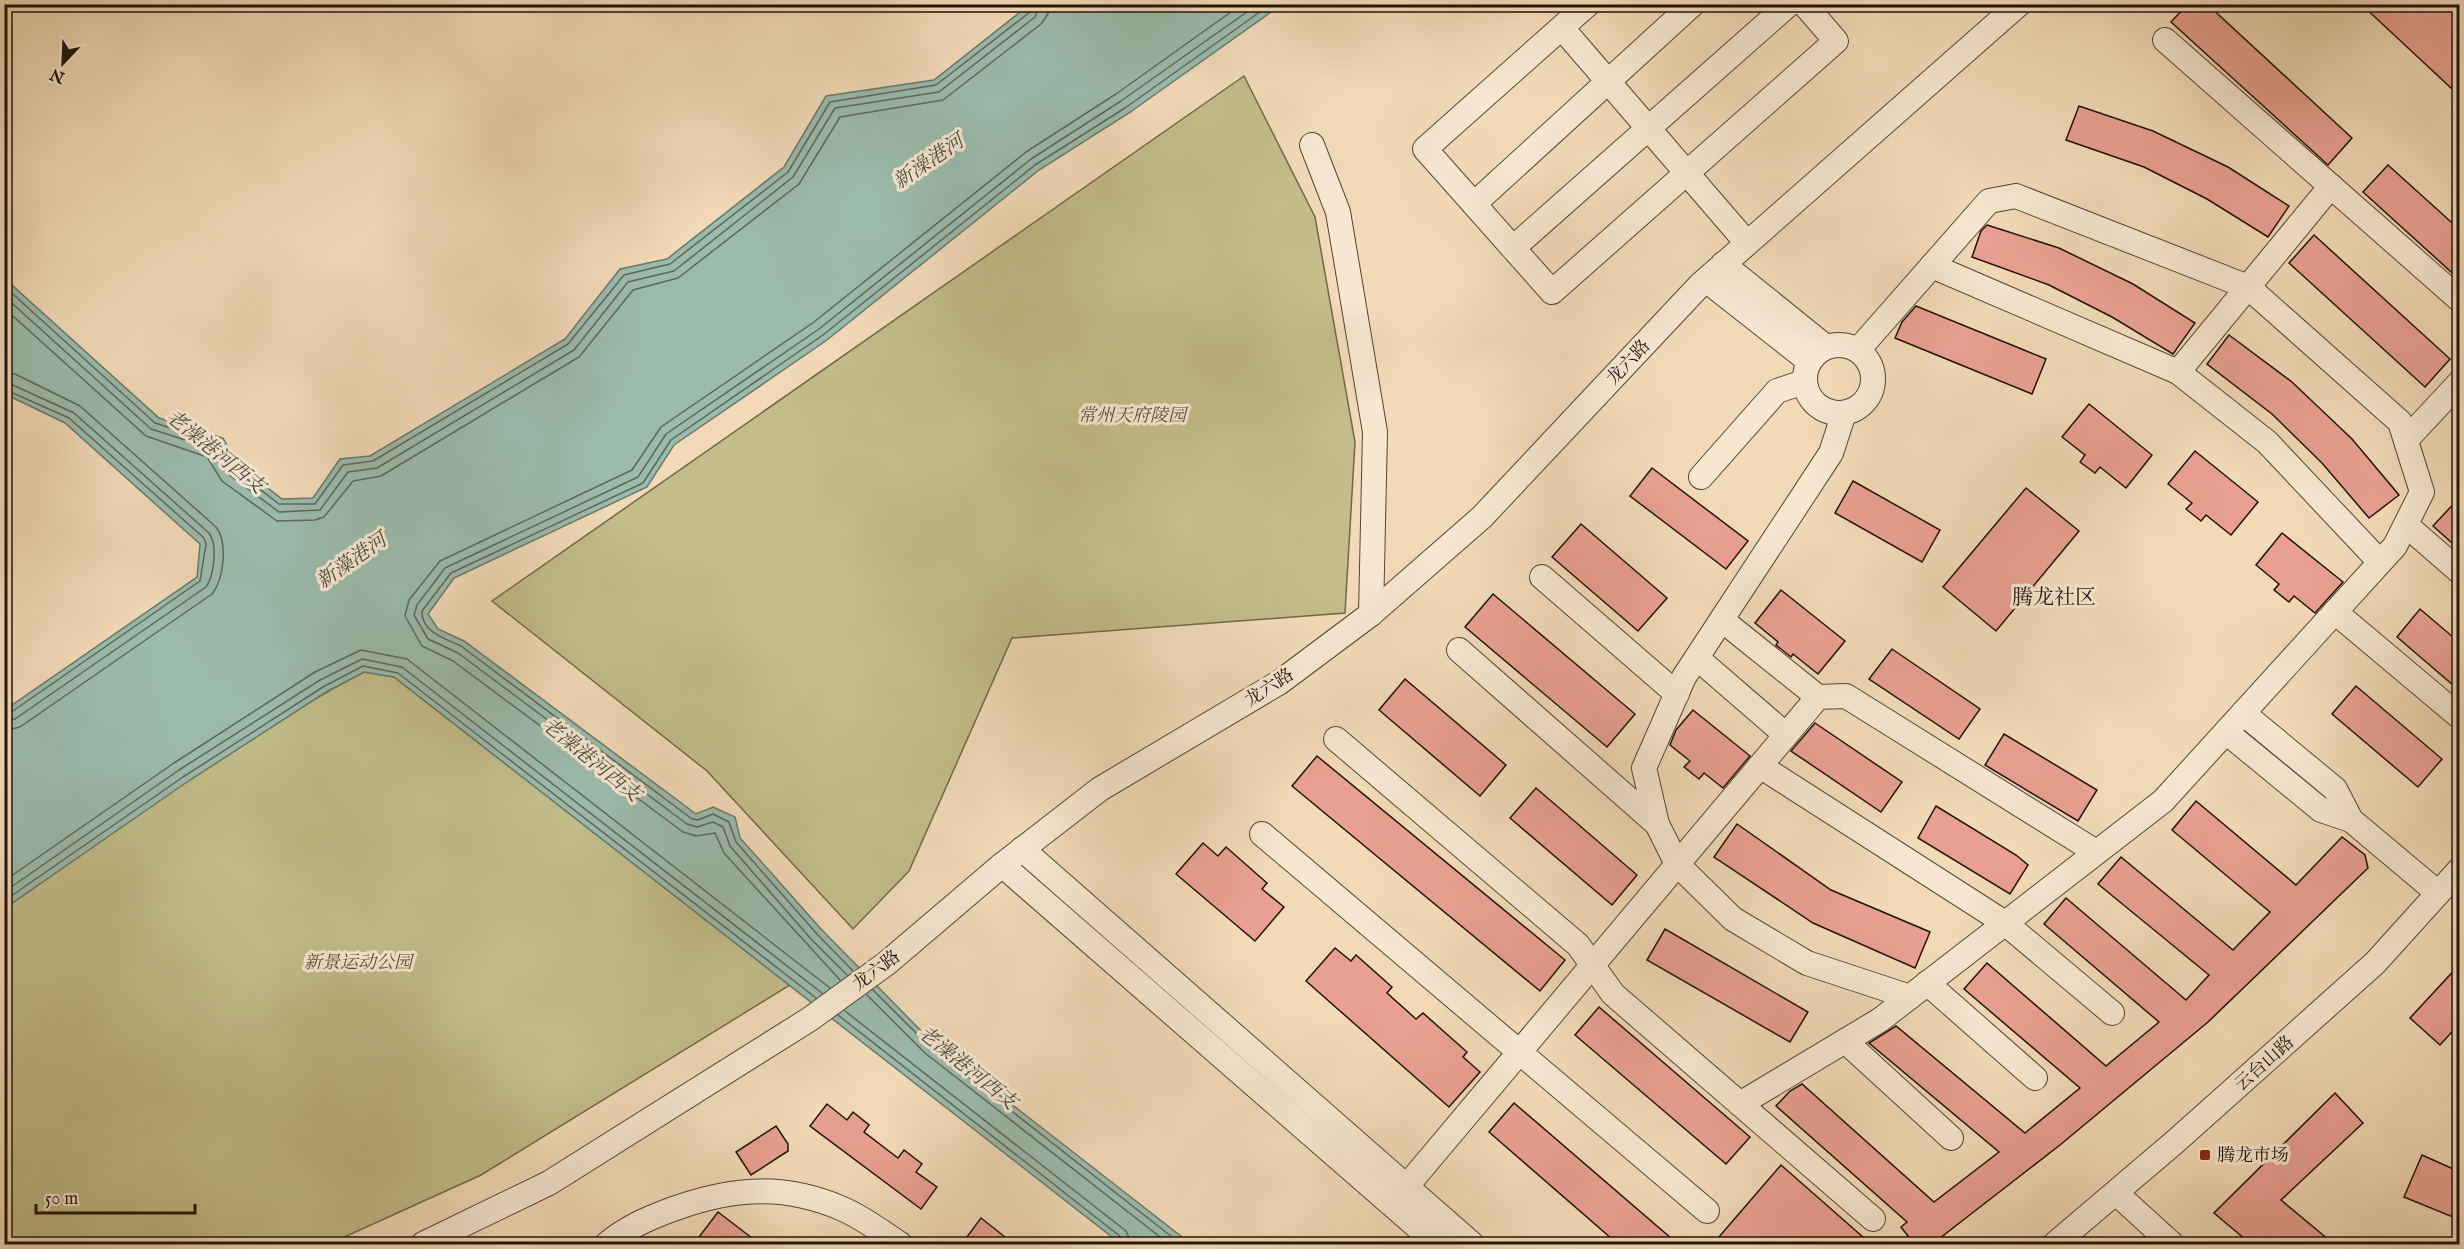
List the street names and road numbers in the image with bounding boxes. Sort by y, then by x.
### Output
street label: 龙六路 [1602,335,1656,391]
street label: 龙六路 [1241,664,1299,713]
street label: 龙六路 [848,946,905,997]
street label: 云台山路 [2231,1031,2299,1097]

